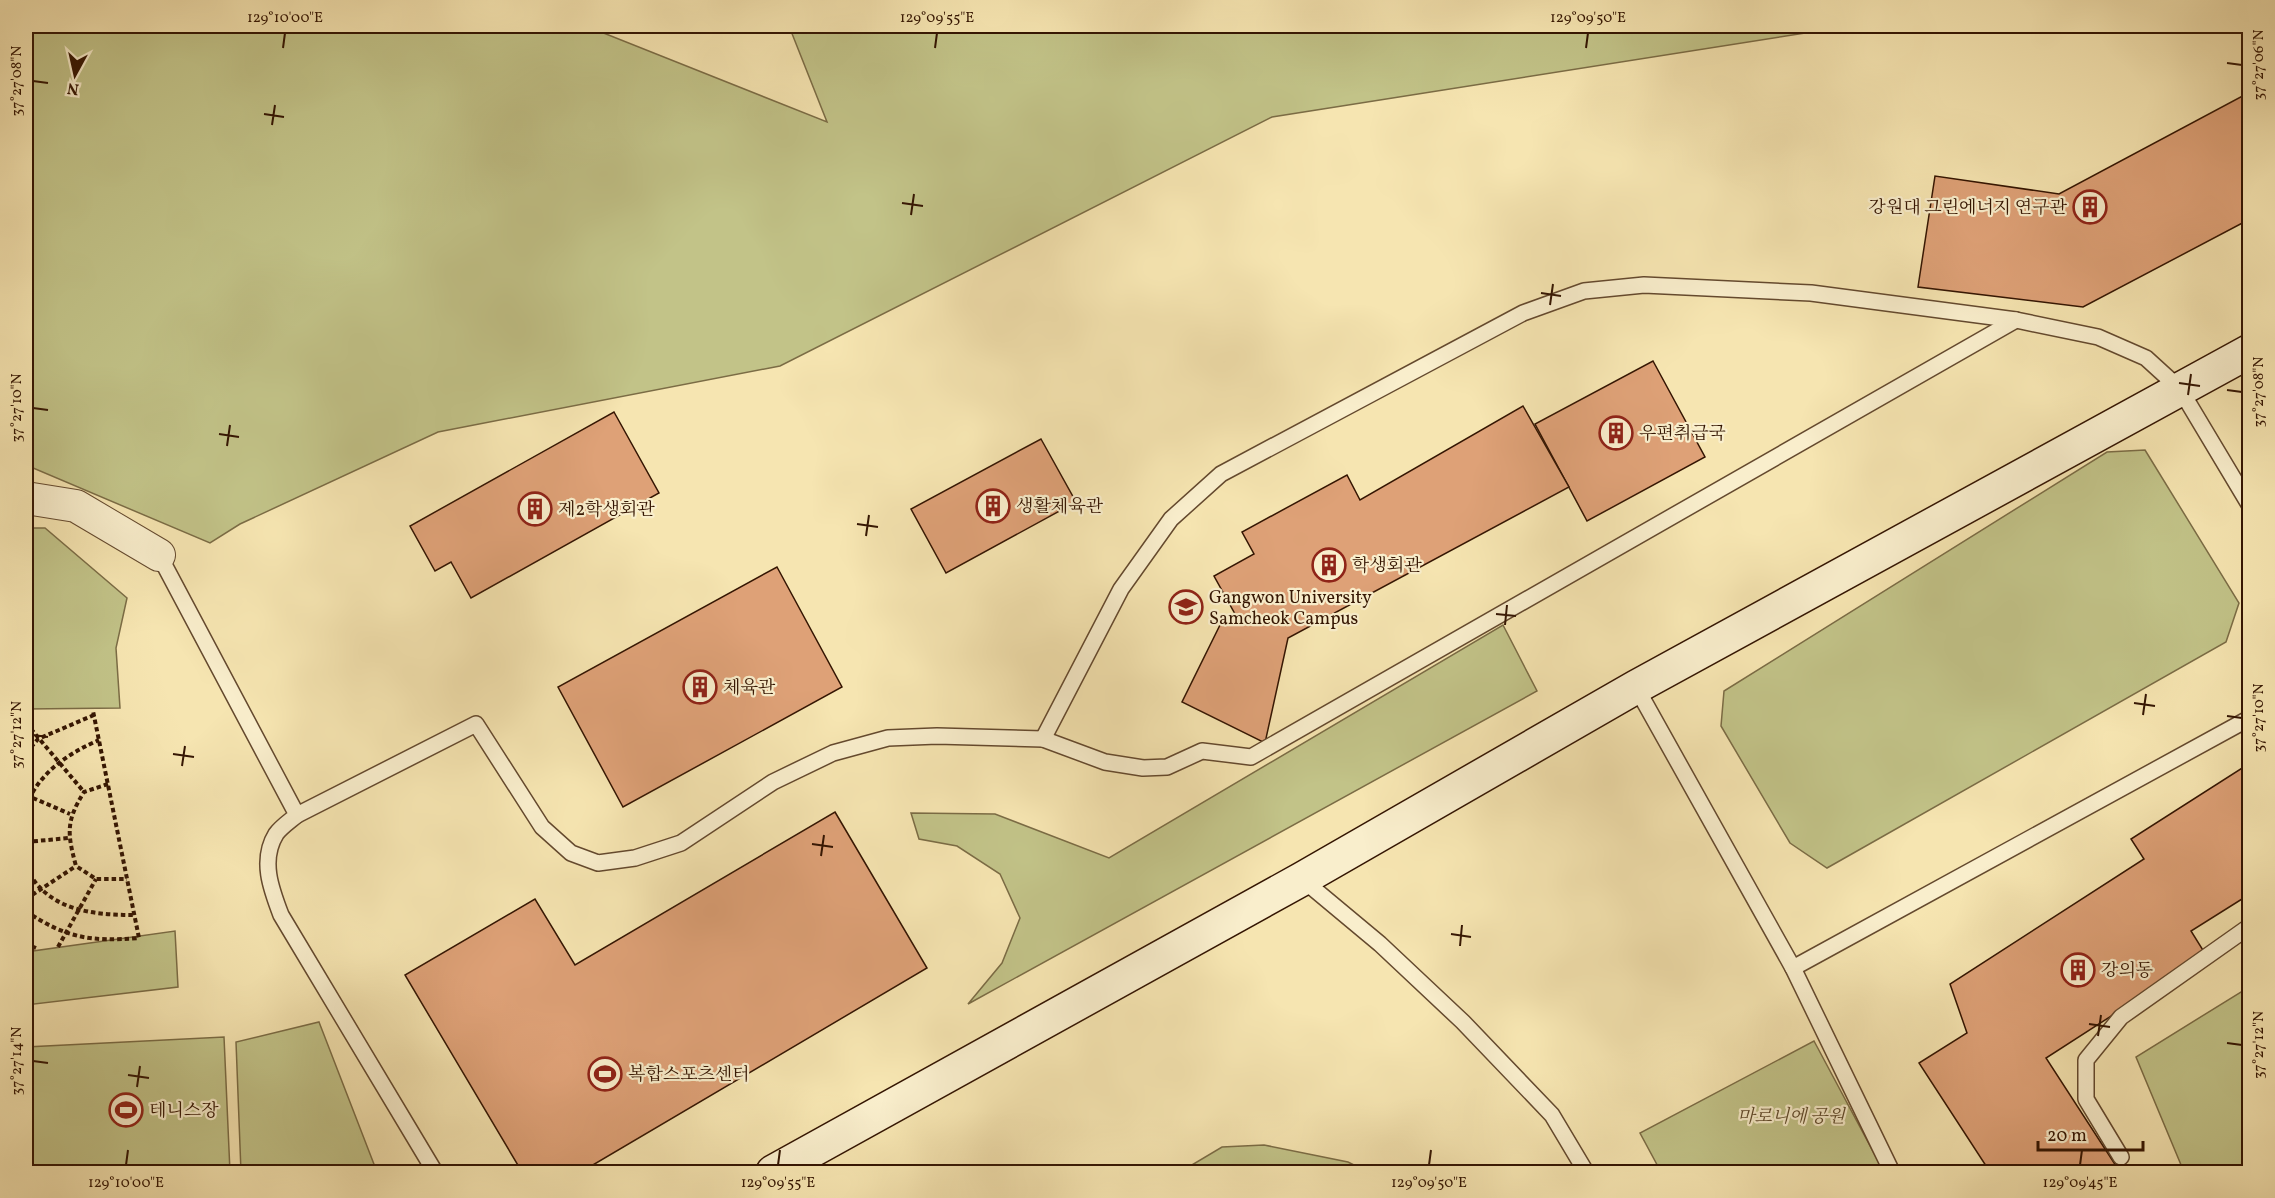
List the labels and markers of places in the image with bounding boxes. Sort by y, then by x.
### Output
building icon: 강원대 그린에너지 연구관 [2072,189,2108,225]
place label: 강원대 그린에너지 연구관 [1869,196,2068,221]
building icon: 우편취급국 [1598,415,1634,451]
place label: 우편취급국 [1639,422,1726,447]
building icon: 생활체육관 [975,488,1011,524]
building icon: 제2학생회관 [517,491,553,527]
place label: 생활체육관 [1016,495,1104,520]
place label: 제2학생회관 [558,498,655,523]
building icon: 학생회관 [1311,547,1347,583]
place label: 학생회관 [1352,554,1422,579]
place label: Gangwon University Samcheok Campus [1209,586,1372,632]
school or university icon: Gangwon University Samcheok Campus [1168,589,1204,625]
building icon: 체육관 [682,669,718,705]
place label: 체육관 [723,676,776,701]
building icon: 강의동 [2060,952,2096,988]
place label: 강의동 [2101,959,2153,984]
sports icon: 복합스포츠센터 [587,1056,623,1092]
place label: 복합스포츠센터 [628,1063,750,1088]
sports icon: 테니스장 [108,1092,144,1128]
place label: 테니스장 [149,1099,219,1124]

